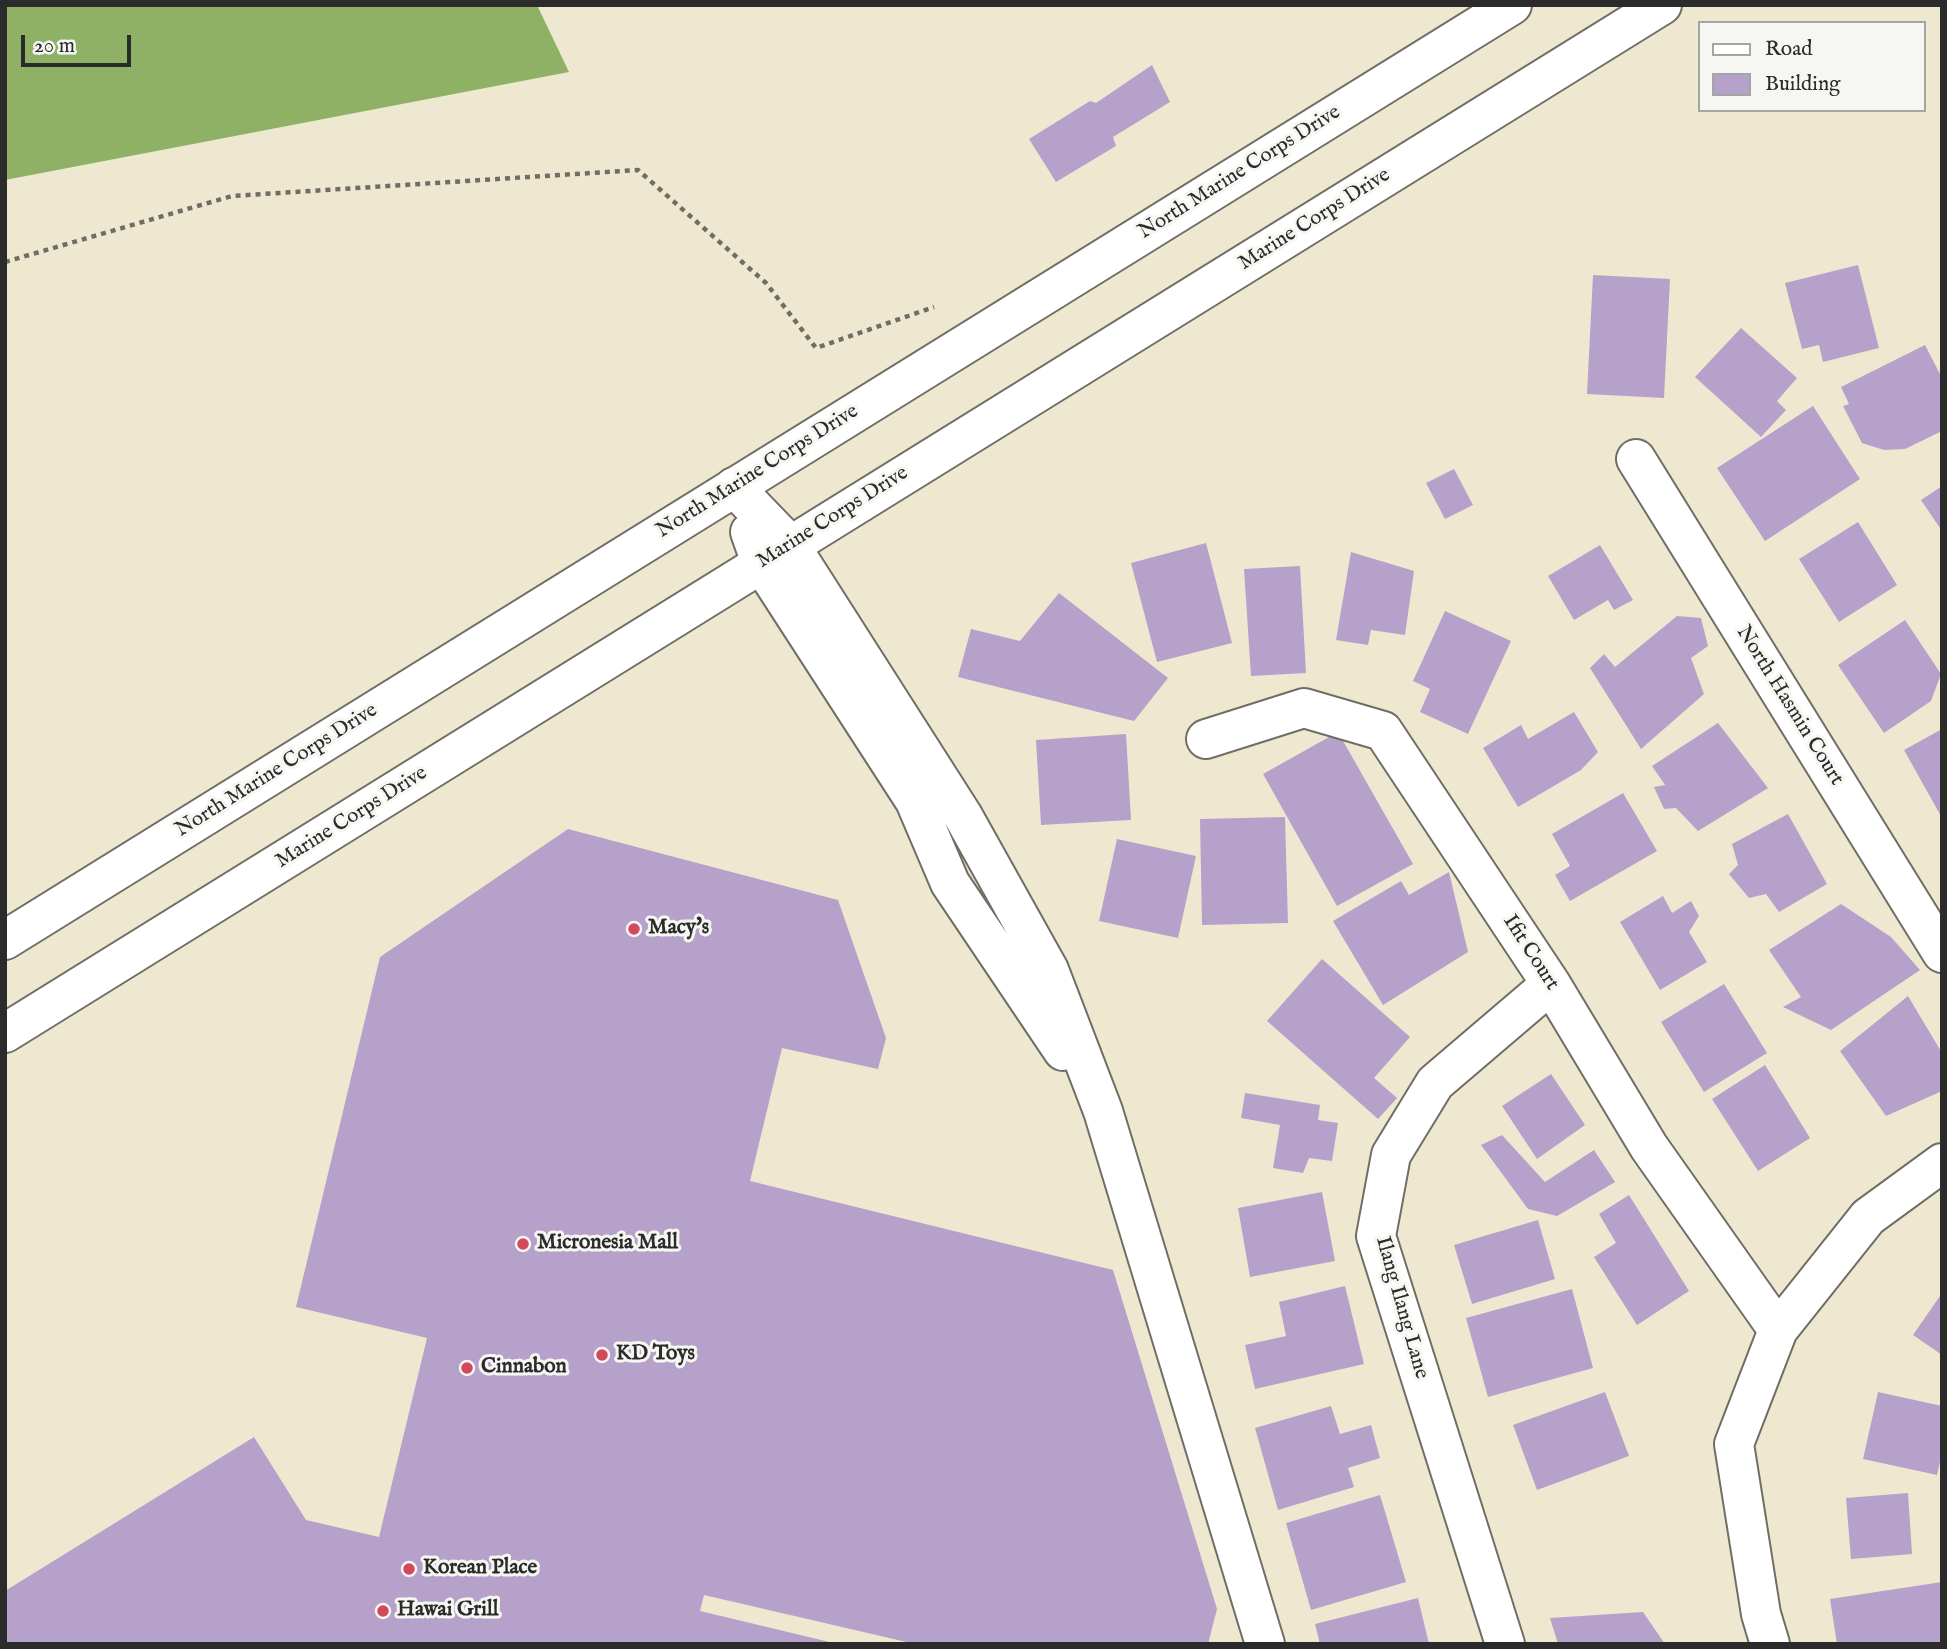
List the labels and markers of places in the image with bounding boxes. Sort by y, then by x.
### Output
place label: Macy's [648,916,709,942]
marker: Macy's [626,921,642,937]
place label: Micronesia Mall [537,1231,678,1257]
marker: Micronesia Mall [515,1236,531,1252]
place label: KD Toys [616,1342,695,1368]
marker: KD Toys [594,1347,610,1363]
place label: Cinnabon [481,1355,567,1381]
marker: Cinnabon [459,1360,475,1376]
place label: Korean Place [423,1556,537,1582]
marker: Korean Place [401,1561,417,1577]
place label: Hawai Grill [397,1598,498,1624]
marker: Hawai Grill [375,1603,391,1619]

